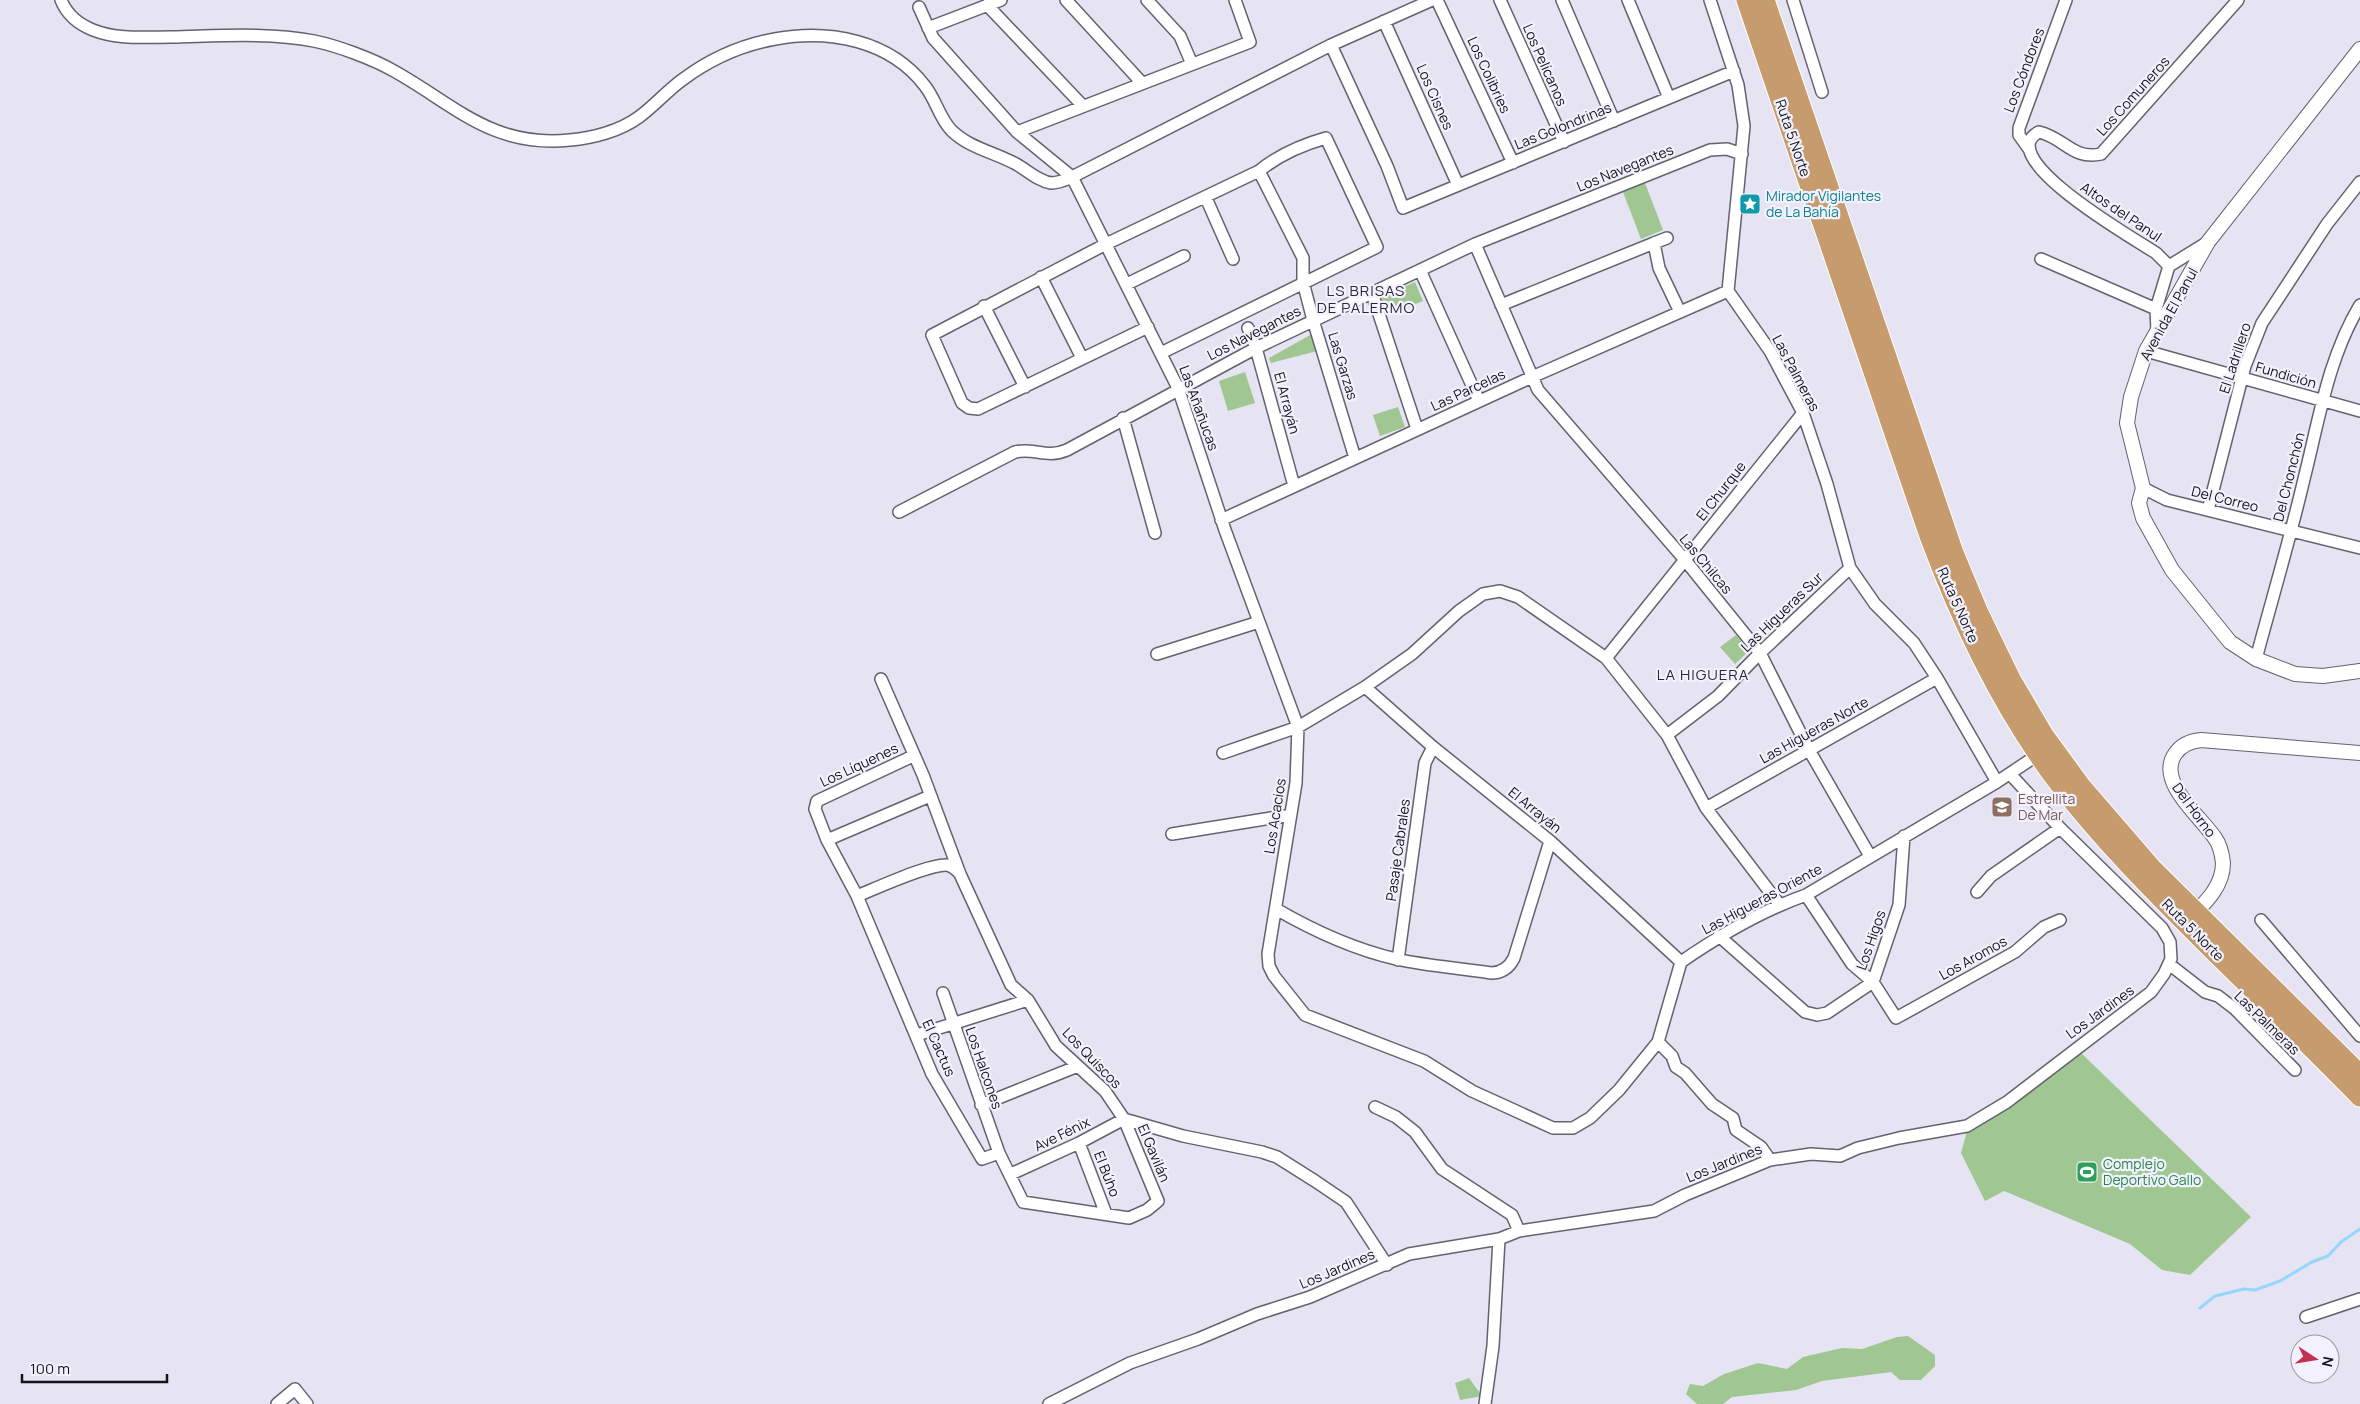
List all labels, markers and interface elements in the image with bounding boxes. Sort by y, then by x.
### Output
street label: Los Pelícanos [1519,21,1572,109]
street label: Los Cóndores [1999,25,2048,115]
street label: Los Colibries [1463,33,1515,116]
street label: Los Comuneros [2092,52,2173,140]
street label: Los Cisnes [1413,61,1458,133]
street label: Las Golondrinas [1511,97,1614,154]
street label: Ruta 5 Norte [1771,97,1816,179]
street label: Los Navegantes [1574,139,1676,196]
street label: Altos del Panul [2077,177,2166,246]
place label: Mirador Vigilantes de La Bahía [1766,186,1881,221]
place icon: Mirador Vigilantes de La Bahía [1738,192,1762,216]
street label: Avenida El Panul [2135,264,2202,364]
district label: LS BRISAS DE PALERMO [1317,280,1415,318]
street label: Los Navegantes [1204,301,1304,364]
street label: El Ladrillero [2214,320,2255,396]
street label: Las Garzas [1324,330,1363,402]
street label: Las Palmeras [1768,331,1825,414]
street label: Fundición [2253,357,2319,392]
street label: Las Añañucas [1175,363,1224,453]
street label: Las Parcelas [1428,364,1508,415]
street label: El Arrayán [1270,370,1305,436]
street label: Del Chonchón [2268,430,2309,523]
street label: El Churque [1691,457,1750,524]
street label: Del Correo [2190,481,2261,516]
street label: Las Chilcas [1676,530,1737,598]
street label: Ruta 5 Norte [1933,564,1984,645]
street label: Las Higueras Sur [1736,568,1827,656]
district label: LA HIGUERA [1657,664,1749,685]
street label: Las Higueras Norte [1756,692,1872,767]
street label: Los Líquenes [817,738,901,791]
street label: Los Acacios [1259,777,1290,855]
street label: Del Horno [2168,779,2221,841]
street label: El Arrayán [1505,782,1566,837]
place label: Estrellita De Mar [2018,789,2075,824]
school or university icon: Estrellita De Mar [1990,795,2014,819]
street label: Pasaje Cabrales [1381,798,1414,902]
street label: Las Higueras Oriente [1698,859,1825,938]
street label: Ruta 5 Norte [2158,894,2229,965]
street label: Los Higos [1851,907,1890,972]
street label: Los Aromos [1935,931,2010,984]
street label: Los Jardines [2062,980,2138,1043]
street label: Las Palmeras [2230,987,2304,1059]
street label: El Cactus [918,1016,961,1079]
street label: Los Quiscos [1059,1023,1126,1092]
street label: Los Halcones [962,1024,1007,1111]
street label: Ave Fénix [1031,1112,1093,1155]
street label: El Gavilán [1134,1121,1175,1185]
street label: Los Jardines [1683,1139,1764,1186]
street label: El Búho [1090,1148,1125,1199]
place label: Complejo Deportivo Gallo [2103,1154,2201,1189]
sports icon: Complejo Deportivo Gallo [2075,1160,2099,1184]
street label: Los Jardines [1296,1244,1377,1293]
north arrow [2290,1334,2340,1384]
scale bar [22,1352,168,1384]
text: N [2318,1355,2339,1369]
text: 100 m [30,1358,70,1379]

